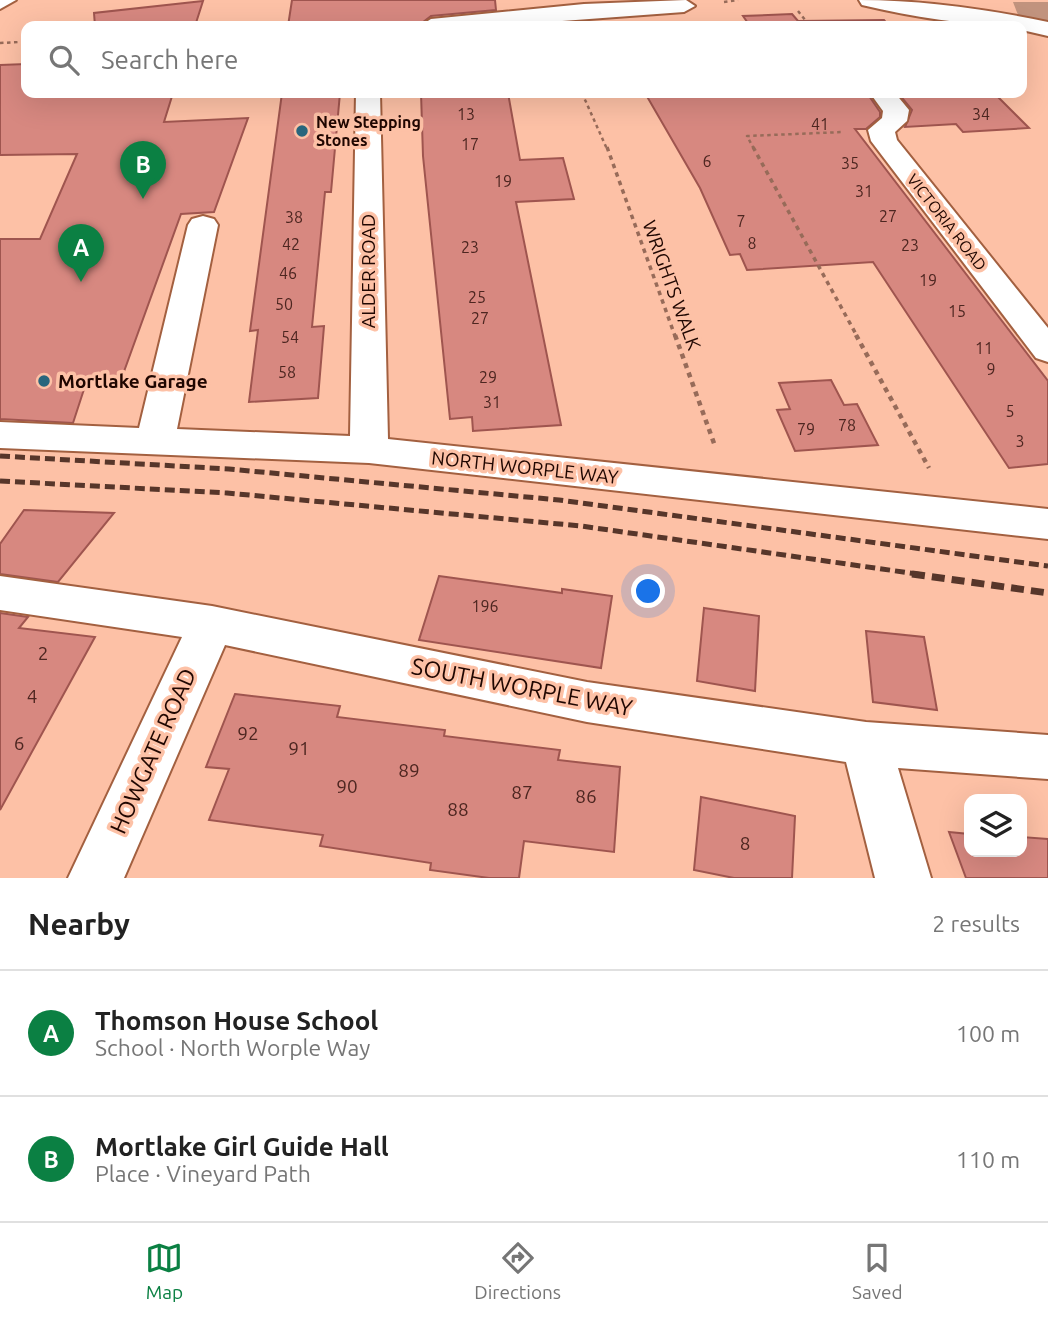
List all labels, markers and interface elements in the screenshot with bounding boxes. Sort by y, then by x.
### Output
search box [21,21,1027,98]
icon: search [45,41,83,79]
text: Search here [101,45,238,74]
house number: 13 [457,105,475,123]
house number: 34 [972,105,990,123]
place label: New Stepping Stones [316,113,421,149]
house number: 41 [811,115,829,133]
marker: New Stepping Stones [294,123,310,139]
house number: 17 [461,135,479,153]
pin: B [120,141,166,199]
house number: 6 [702,152,712,170]
house number: 35 [841,154,859,172]
street label: VICTORIA ROAD [904,170,990,274]
house number: 19 [494,172,512,190]
house number: 31 [855,182,873,200]
house number: 27 [879,207,897,225]
house number: 38 [285,208,303,226]
house number: 7 [736,212,746,230]
street label: ALDER ROAD [357,214,379,328]
street label: WRIGHTS WALK [638,217,706,353]
pin: A [58,224,104,282]
house number: 8 [747,234,757,252]
house number: 42 [282,235,300,253]
house number: 23 [901,236,919,254]
house number: 23 [461,238,479,256]
house number: 46 [279,264,297,282]
house number: 19 [919,271,937,289]
house number: 25 [468,288,486,306]
house number: 50 [275,295,293,313]
house number: 15 [948,302,966,320]
house number: 27 [471,309,489,327]
house number: 54 [281,328,299,346]
house number: 11 [975,339,993,357]
house number: 9 [986,360,996,378]
house number: 58 [278,363,296,381]
house number: 29 [479,368,497,386]
place label: Mortlake Garage [58,370,208,392]
marker: Mortlake Garage [36,373,52,389]
house number: 31 [483,393,501,411]
house number: 5 [1005,402,1015,420]
house number: 78 [838,416,856,434]
house number: 79 [797,420,815,438]
house number: 3 [1015,432,1025,450]
street label: NORTH WORPLE WAY [430,446,620,488]
your location [631,574,665,608]
house number: 196 [471,597,499,615]
house number: 2 [38,642,48,664]
street label: SOUTH WORPLE WAY [410,653,635,720]
street label: HOWGATE ROAD [105,664,200,837]
house number: 4 [27,685,37,707]
house number: 92 [237,722,259,744]
house number: 6 [14,732,24,754]
house number: 91 [288,737,310,759]
house number: 89 [398,759,420,781]
house number: 90 [336,775,358,797]
house number: 87 [511,781,533,803]
house number: 86 [575,785,597,807]
map controls [964,794,1027,857]
button: layers [964,794,1027,857]
house number: 88 [447,798,469,820]
house number: 8 [740,832,750,854]
text: Nearby [28,907,130,941]
text: 2 results [932,911,1020,936]
text: Thomson House School [95,1006,378,1035]
text: A [43,1021,59,1046]
text: 100 m [956,1021,1020,1046]
text: School · North Worple Way [95,1035,370,1060]
text: Mortlake Girl Guide Hall [95,1132,389,1161]
text: B [43,1147,59,1172]
text: 110 m [956,1147,1020,1172]
text: Place · Vineyard Path [95,1161,311,1186]
tab: Map [145,1239,183,1303]
tab: Directions [474,1239,561,1303]
tab: Saved [852,1239,903,1303]

